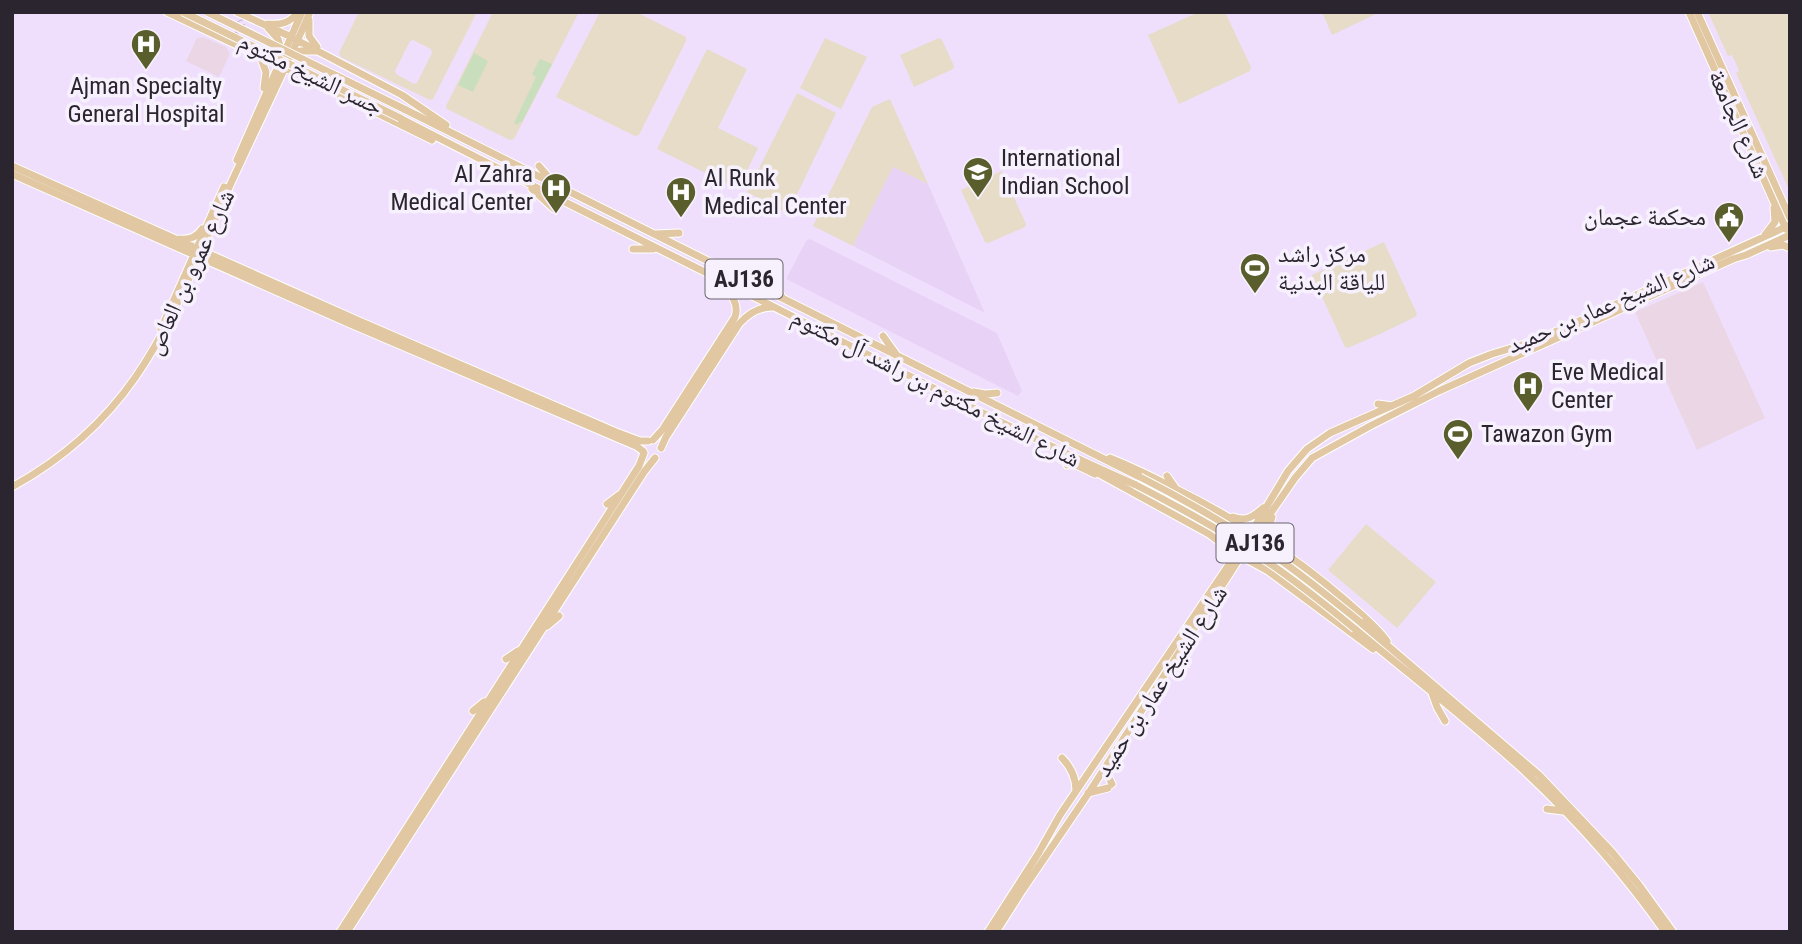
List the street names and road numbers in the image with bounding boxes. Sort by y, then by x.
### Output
street label: جسر الشيخ مكتوم [234,27,388,123]
street label: شارع الجامعة [1702,65,1775,183]
street label: شارع عمرو بن العاص [140,185,241,359]
street label: شارع الشيخ عمار بن حميد [1503,247,1719,360]
road number: AJ136 [706,260,782,298]
street label: شارع الشيخ مكتوم بن راشد آل مكتوم [786,303,1085,475]
road number: AJ136 [1216,524,1294,562]
street label: شارع الشيخ عمار بن حميد [1089,580,1234,782]

